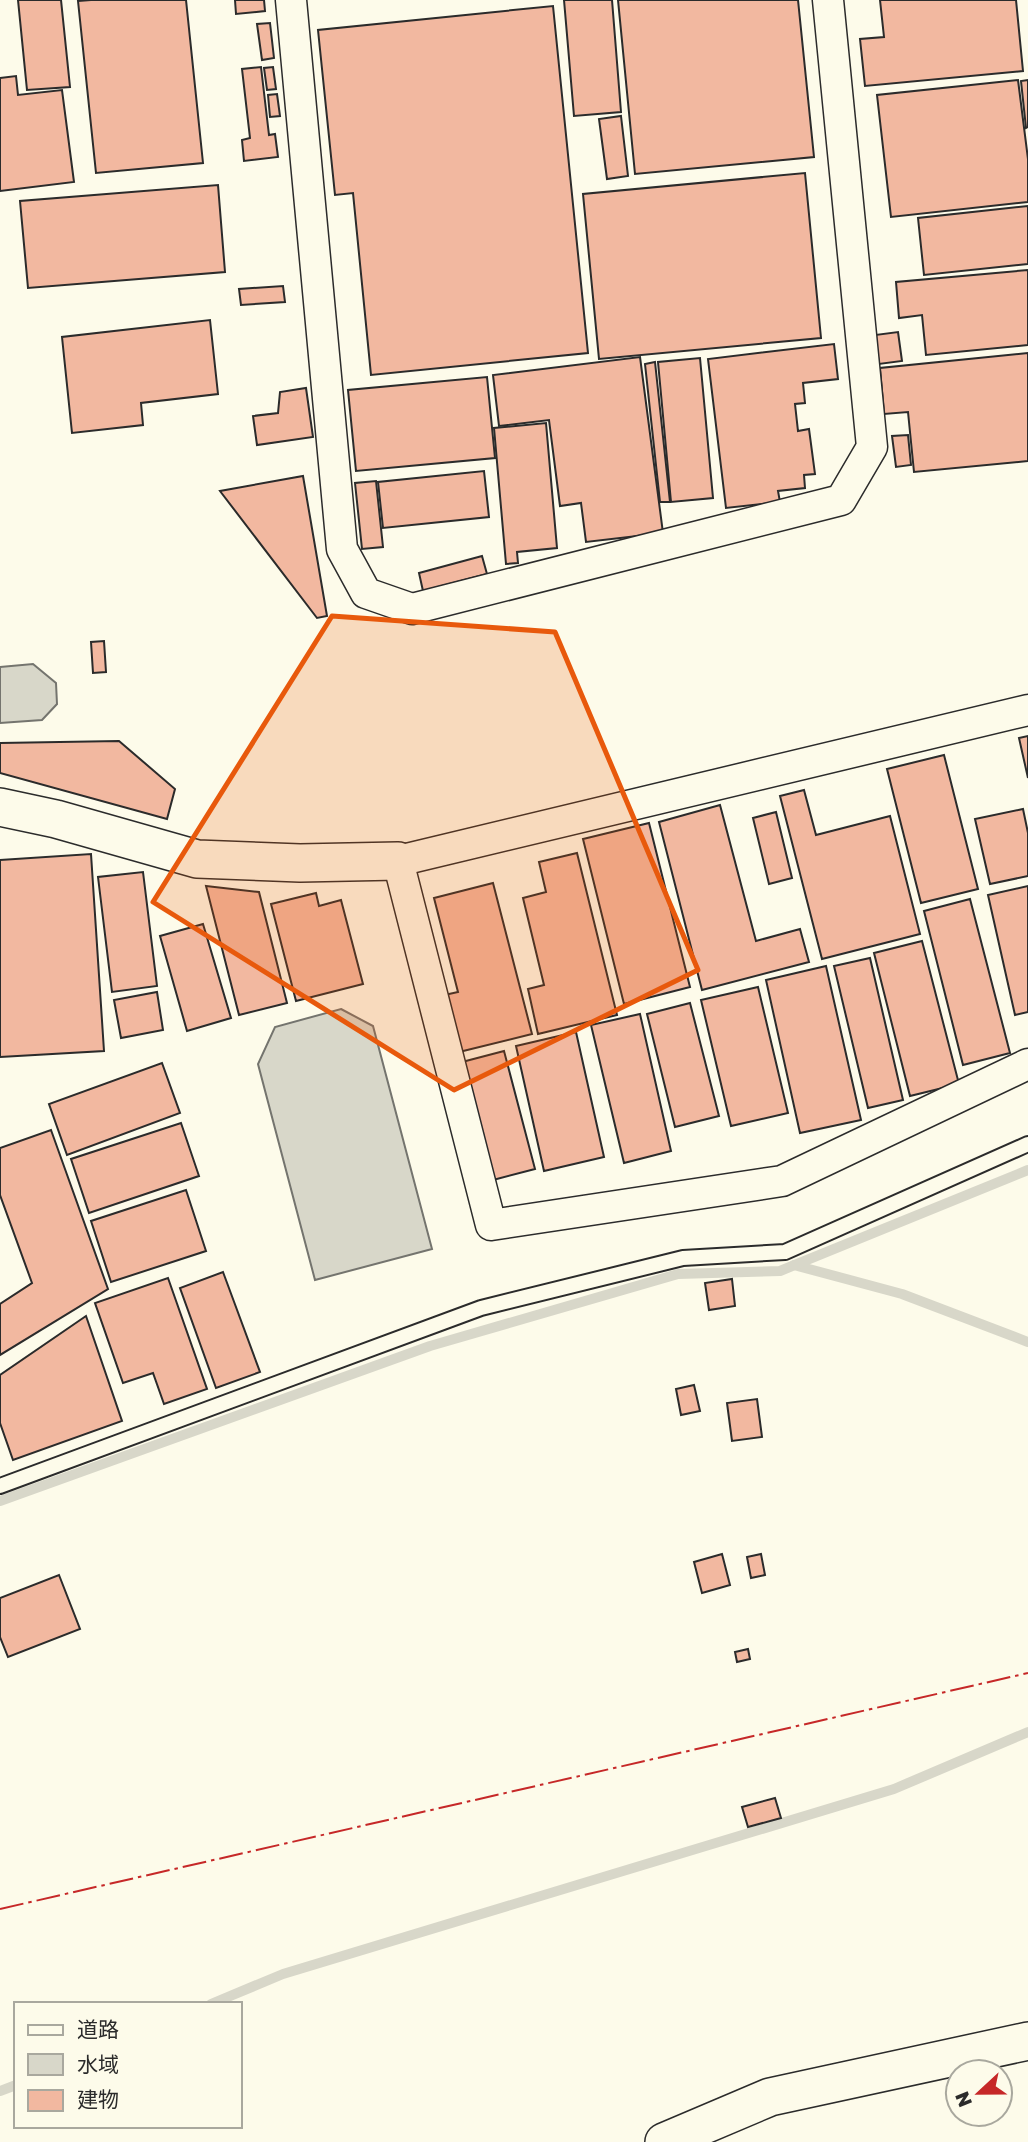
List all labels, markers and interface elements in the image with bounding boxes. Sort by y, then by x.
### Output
legend [14,2002,242,2128]
text: 道路 [77,2016,119,2042]
text: 水域 [77,2051,119,2077]
north arrow [944,2058,1014,2128]
text: 建物 [77,2086,119,2112]
text: N [949,2089,976,2111]

